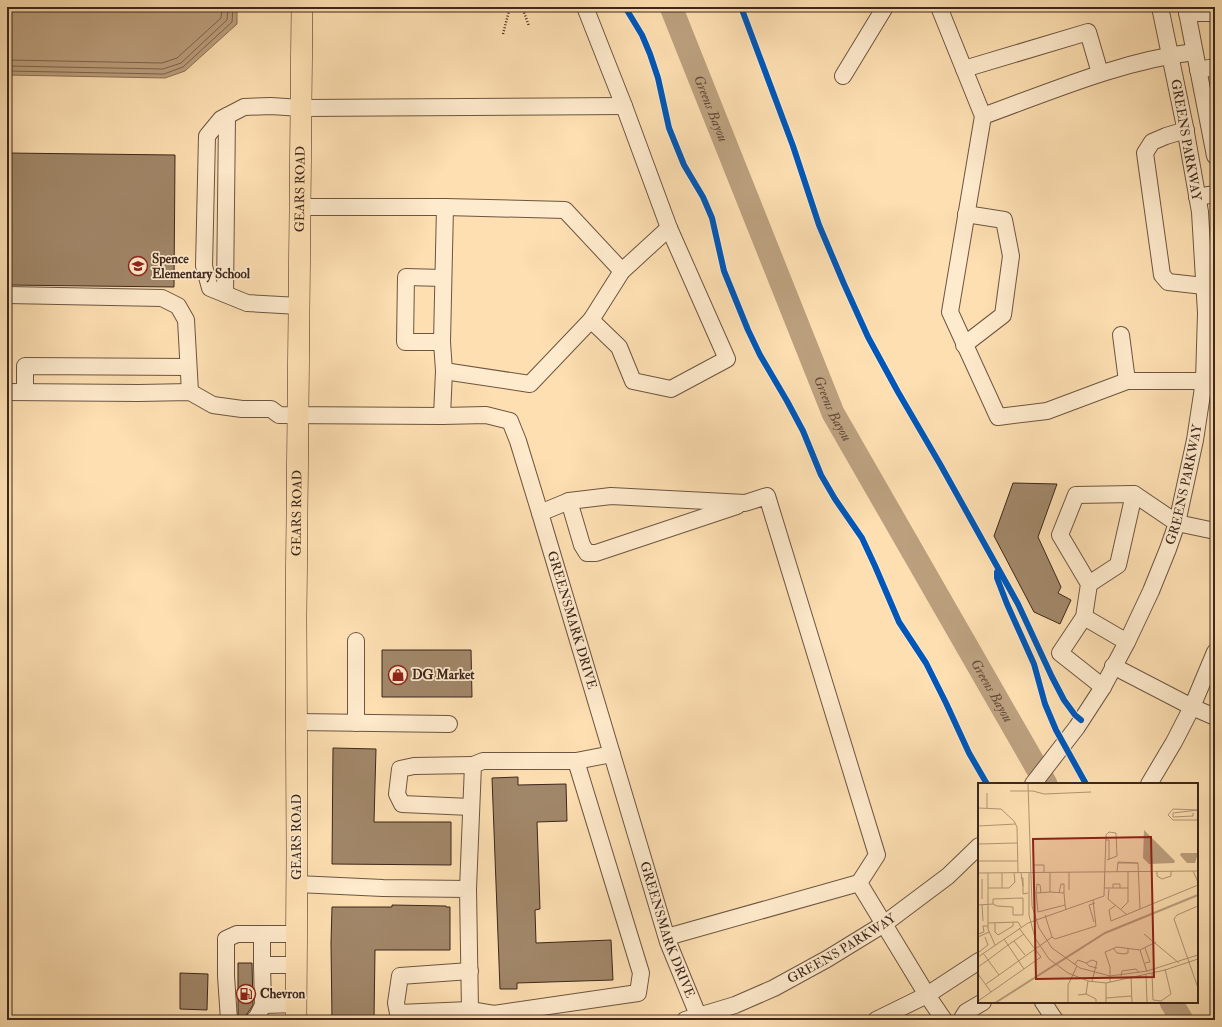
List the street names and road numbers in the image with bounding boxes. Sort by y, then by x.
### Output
street label: GREENS PARKWAY [1167,78,1205,203]
street label: GEARS ROAD [292,146,309,232]
street label: GREENS PARKWAY [1162,422,1205,547]
street label: GEARS ROAD [289,470,305,556]
street label: GREENSMARK DRIVE [544,549,600,691]
street label: GEARS ROAD [289,794,305,880]
street label: GREENSMARK DRIVE [636,860,698,1000]
street label: GREENS PARKWAY [785,909,900,987]

